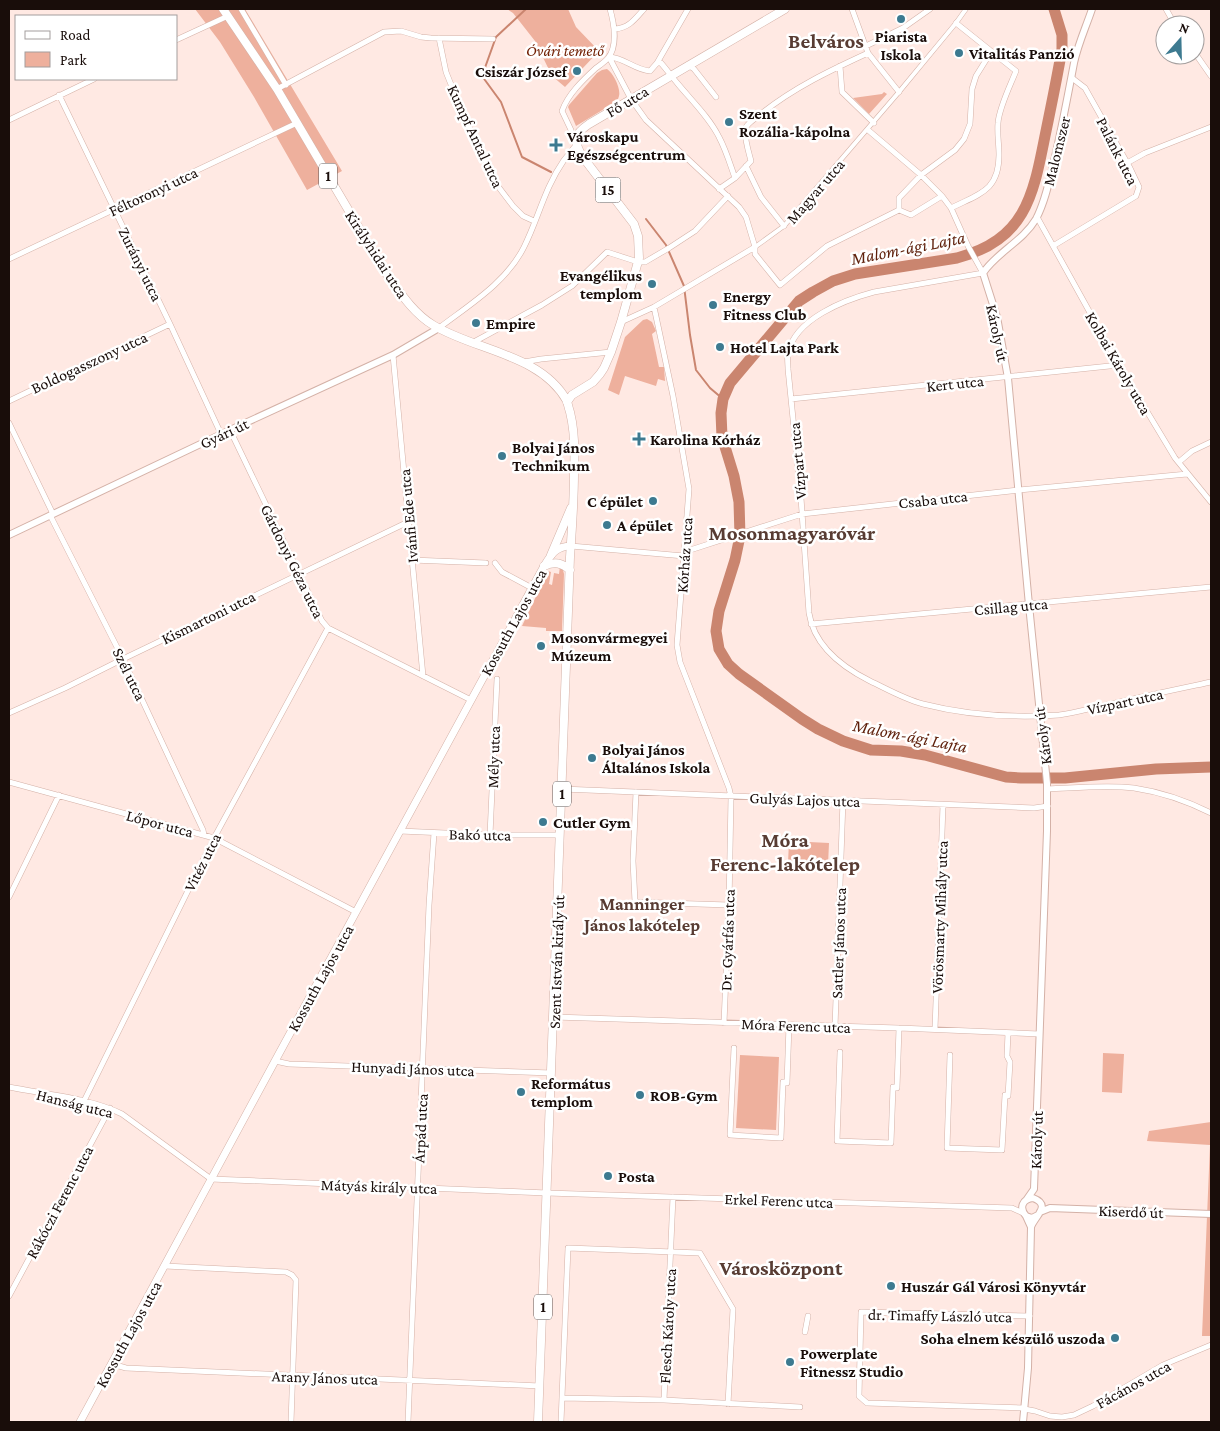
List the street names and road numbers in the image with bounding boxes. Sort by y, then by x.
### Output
street label: Kumpf Antal utca [443,82,507,191]
street label: Fő utca [603,82,652,121]
street label: Malomszer [1040,114,1073,188]
street label: Palánk utca [1093,115,1142,188]
street label: Magyar utca [783,155,849,228]
street label: Féltoronyi utca [106,163,201,220]
road number: 1 [319,164,337,188]
road number: 15 [596,178,620,202]
street label: Királyhidai utca [341,207,412,302]
street label: Zurányi utca [114,224,166,305]
street label: Károly út [982,303,1012,364]
street label: Kolbai Károly utca [1081,309,1155,419]
street label: Boldogasszony utca [28,328,151,398]
street label: Kert utca [925,372,985,395]
street label: Gyári út [197,415,252,453]
street label: Vízpart utca [786,421,810,500]
street label: Ivánfi Ede utca [396,468,421,564]
street label: Csaba utca [898,487,969,512]
street label: Gárdonyi Géza utca [257,502,328,622]
street label: Kórház utca [673,516,696,594]
street label: Kossuth Lajos utca [477,566,551,679]
street label: Kismartoni utca [159,587,258,647]
street label: Csillag utca [973,595,1049,619]
street label: Szél utca [110,645,150,704]
street label: Vízpart utca [1086,685,1165,719]
street label: Károly út [1030,705,1055,766]
street label: Mély utca [484,725,504,789]
road number: 1 [553,782,571,806]
street label: Gulyás Lajos utca [749,789,861,811]
street label: Lőpor utca [124,806,196,842]
street label: Bakó utca [449,825,512,844]
street label: Vitéz utca [181,830,225,894]
street label: Vörösmarty Mihály utca [928,840,952,994]
street label: Sattler János utca [828,887,850,999]
street label: Dr. Gyárfás utca [717,888,739,991]
street label: Szent István király út [546,894,568,1029]
street label: Kossuth Lajos utca [284,922,358,1035]
street label: Móra Ferenc utca [741,1015,852,1036]
street label: Hunyadi János utca [351,1058,476,1080]
street label: Hanság utca [34,1086,116,1122]
street label: Árpád utca [410,1092,432,1163]
street label: Károly út [1027,1110,1047,1169]
street label: Rákóczi Ferenc utca [23,1142,97,1261]
street label: Mátyás király utca [320,1176,438,1198]
street label: Erkel Ferenc utca [724,1190,834,1211]
street label: Kiserdő út [1098,1202,1165,1221]
street label: Flesch Károly utca [656,1267,680,1384]
street label: Kossuth Lajos utca [92,1278,166,1391]
road number: 1 [534,1294,552,1320]
street label: dr. Timaffy László utca [868,1306,1013,1326]
street label: Fácános utca [1093,1357,1174,1412]
street label: Arany János utca [271,1367,379,1389]

